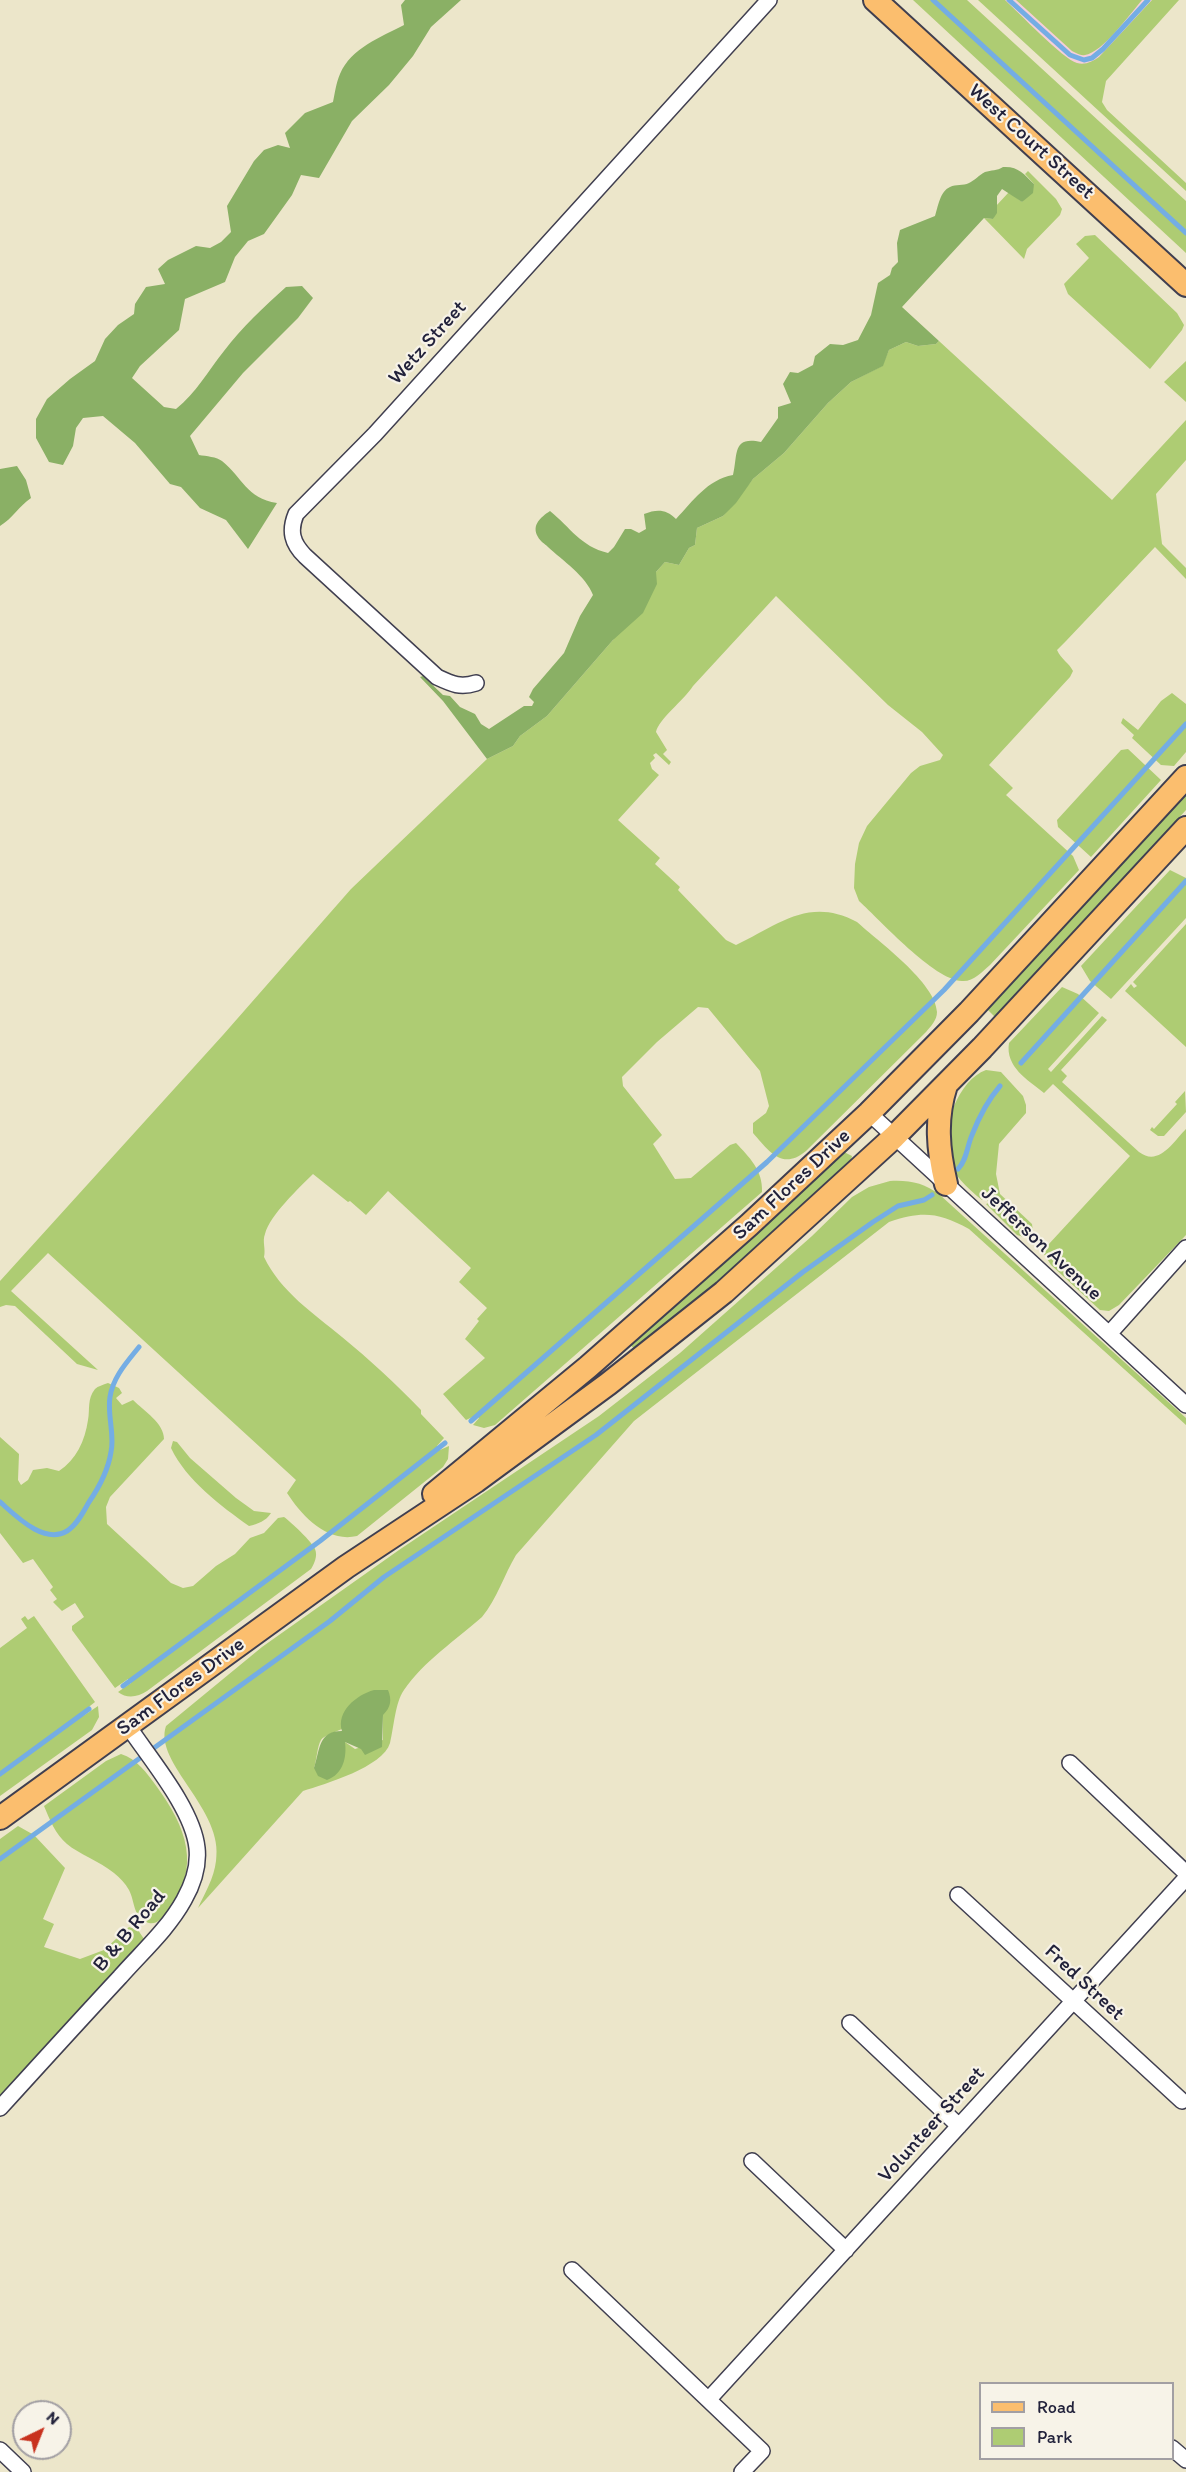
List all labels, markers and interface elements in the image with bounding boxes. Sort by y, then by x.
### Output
street label: West Court Street [963,79,1099,205]
street label: Wetz Street [384,296,472,390]
street label: Sam Flores Drive [728,1124,856,1246]
street label: Jefferson Avenue [975,1182,1107,1306]
street label: Sam Flores Drive [112,1632,250,1742]
street label: B & B Road [88,1885,172,1977]
street label: Fred Street [1039,1940,1129,2026]
street label: Volunteer Street [873,2062,991,2188]
legend [979,2382,1174,2460]
text: Road [1037,2396,1076,2418]
north arrow [12,2400,72,2460]
text: N [43,2407,64,2429]
text: Park [1037,2426,1072,2448]

